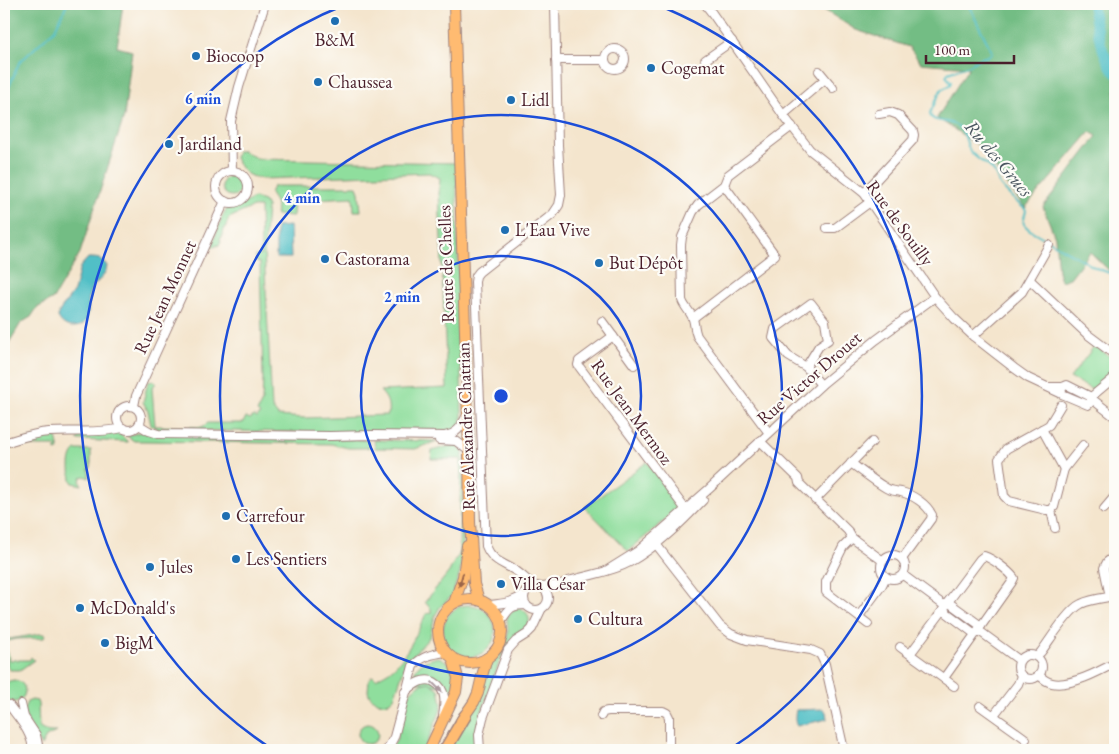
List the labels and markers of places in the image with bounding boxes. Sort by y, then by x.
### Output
marker: B&M [329,15,341,27]
place label: B&M [315,28,355,51]
place label: Biocoop [206,44,264,67]
marker: Biocoop [190,50,202,62]
place label: Cogemat [661,56,725,79]
marker: Cogemat [645,62,657,74]
place label: Chaussea [328,70,393,93]
marker: Chaussea [312,76,324,88]
place label: Lidl [521,88,549,111]
marker: Lidl [505,94,517,106]
place label: Jardiland [177,132,243,155]
marker: Jardiland [163,138,175,150]
place label: L'Eau Vive [515,218,590,241]
marker: L'Eau Vive [499,224,511,236]
place label: Castorama [335,247,411,270]
place label: But Dépôt [609,251,683,274]
marker: Castorama [319,253,331,265]
marker: But Dépôt [593,257,605,269]
centre of rings [492,387,510,405]
place label: Carrefour [236,504,305,527]
marker: Carrefour [220,510,232,522]
place label: Les Sentiers [246,547,327,570]
marker: Les Sentiers [230,553,242,565]
place label: Jules [158,555,193,578]
marker: Jules [144,561,156,573]
place label: Villa César [511,572,585,595]
marker: Villa César [495,578,507,590]
place label: McDonald's [90,596,175,619]
marker: McDonald's [74,602,86,614]
place label: Cultura [588,607,644,630]
marker: Cultura [572,613,584,625]
place label: BigM [115,631,154,654]
marker: BigM [99,637,111,649]

